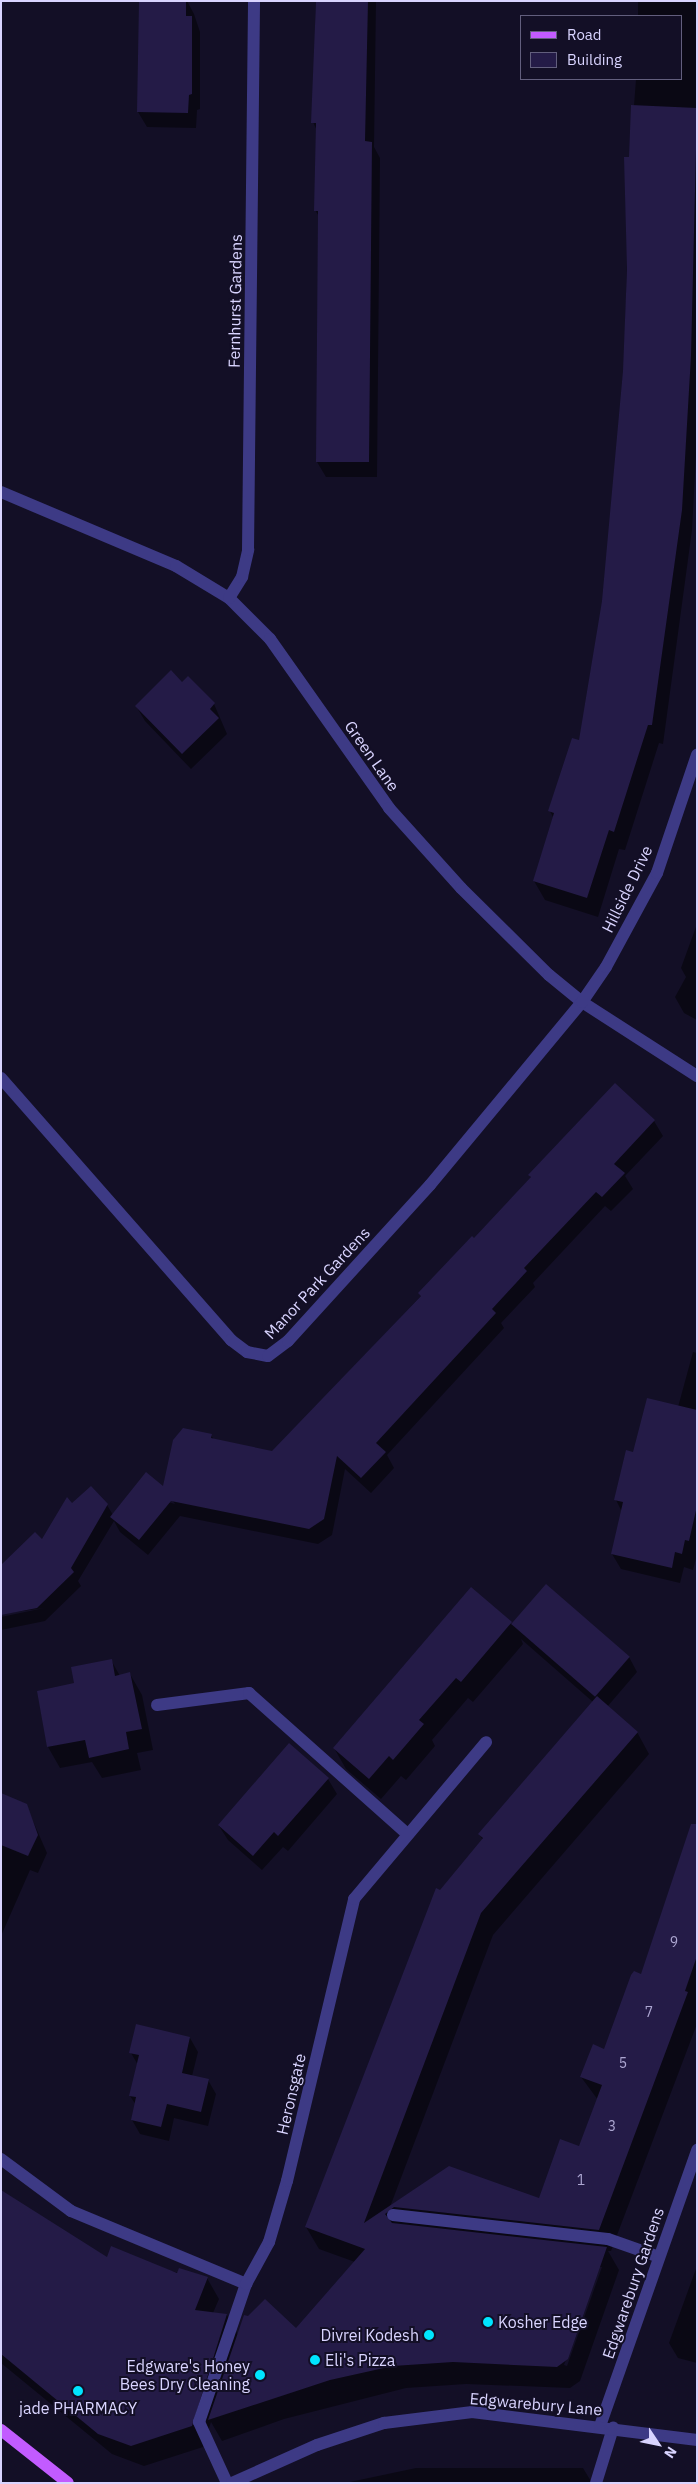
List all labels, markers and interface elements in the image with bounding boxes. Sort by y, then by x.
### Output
legend [520,15,683,80]
text: Road [567,25,602,44]
text: Building [567,50,622,69]
street label: Fernhurst Gardens [224,234,246,368]
street label: Green Lane [341,717,403,795]
street label: Hillside Drive [598,842,656,936]
street label: Manor Park Gardens [260,1223,374,1343]
house number: 9 [670,1934,678,1950]
house number: 7 [645,2004,653,2020]
street label: Heronsgate [272,2051,310,2137]
house number: 5 [619,2055,627,2071]
house number: 3 [608,2118,616,2134]
house number: 1 [577,2172,585,2188]
street label: Edgwarebury Gardens [598,2205,668,2361]
place label: Kosher Edge [498,2312,588,2332]
marker: Kosher Edge [482,2316,494,2328]
place label: Divrei Kodesh [320,2325,419,2345]
marker: Divrei Kodesh [423,2329,435,2341]
place label: Eli's Pizza [325,2350,395,2370]
marker: Eli's Pizza [309,2354,321,2366]
place label: Edgware's Honey Bees Dry Cleaning [120,2356,250,2394]
marker: Edgware's Honey Bees Dry Cleaning [254,2369,266,2381]
marker: jade PHARMACY [72,2385,84,2397]
street label: Edgwarebury Lane [469,2389,603,2419]
place label: jade PHARMACY [19,2398,137,2418]
north arrow [633,2419,683,2469]
text: N [660,2443,681,2462]

